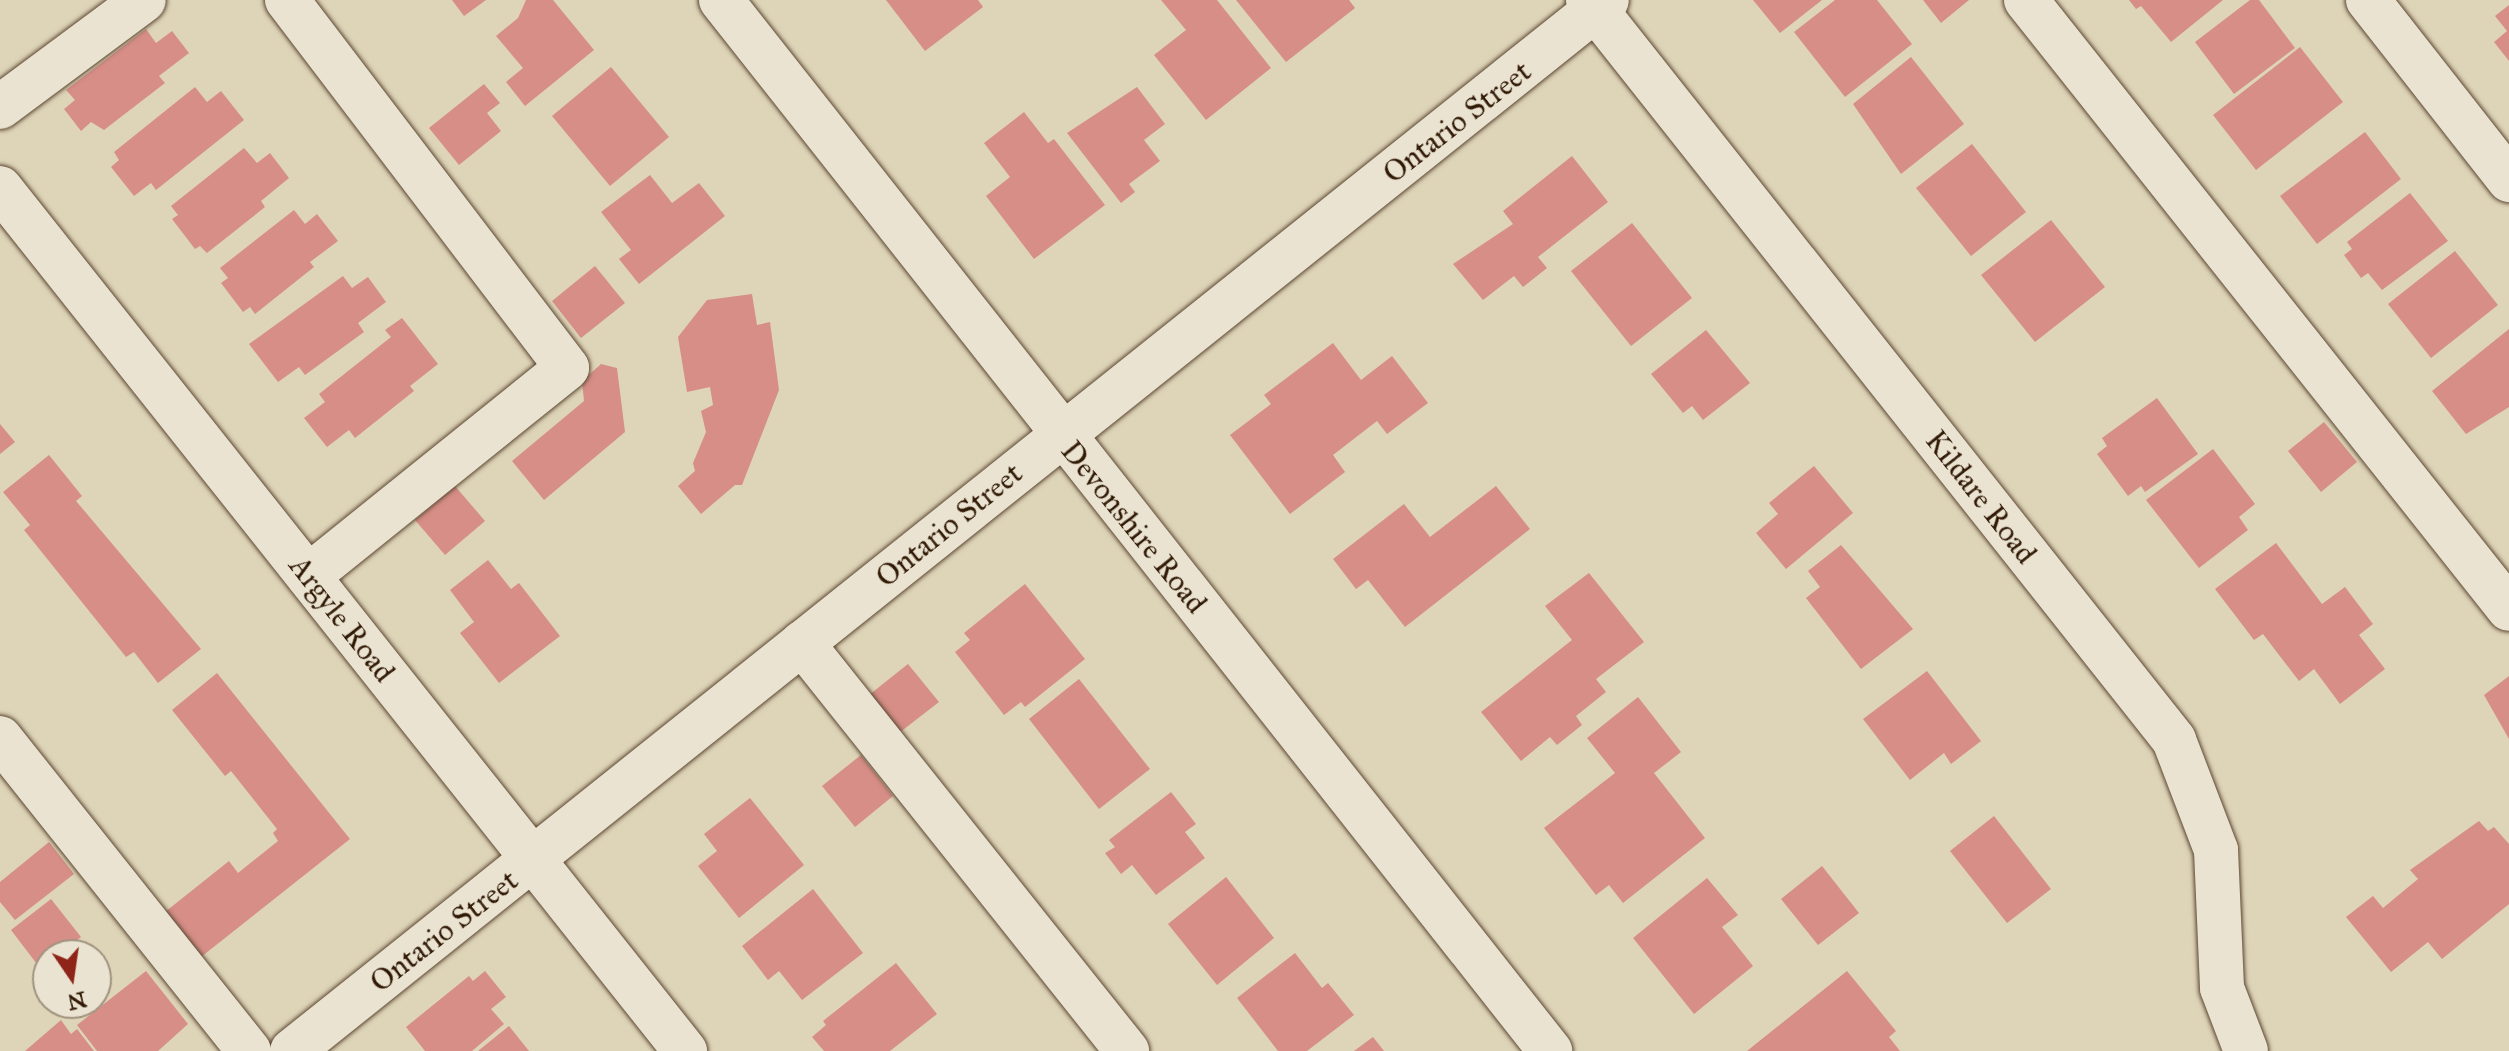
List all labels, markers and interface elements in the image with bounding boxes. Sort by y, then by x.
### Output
street label: Ontario Street [1376,53,1538,191]
street label: Kildare Road [1918,423,2044,571]
street label: Devonshire Road [1053,433,1215,621]
street label: Ontario Street [869,455,1029,595]
street label: Argyle Road [282,549,402,689]
street label: Ontario Street [363,862,525,1000]
north arrow [32,939,112,1019]
text: N [65,986,89,1016]

